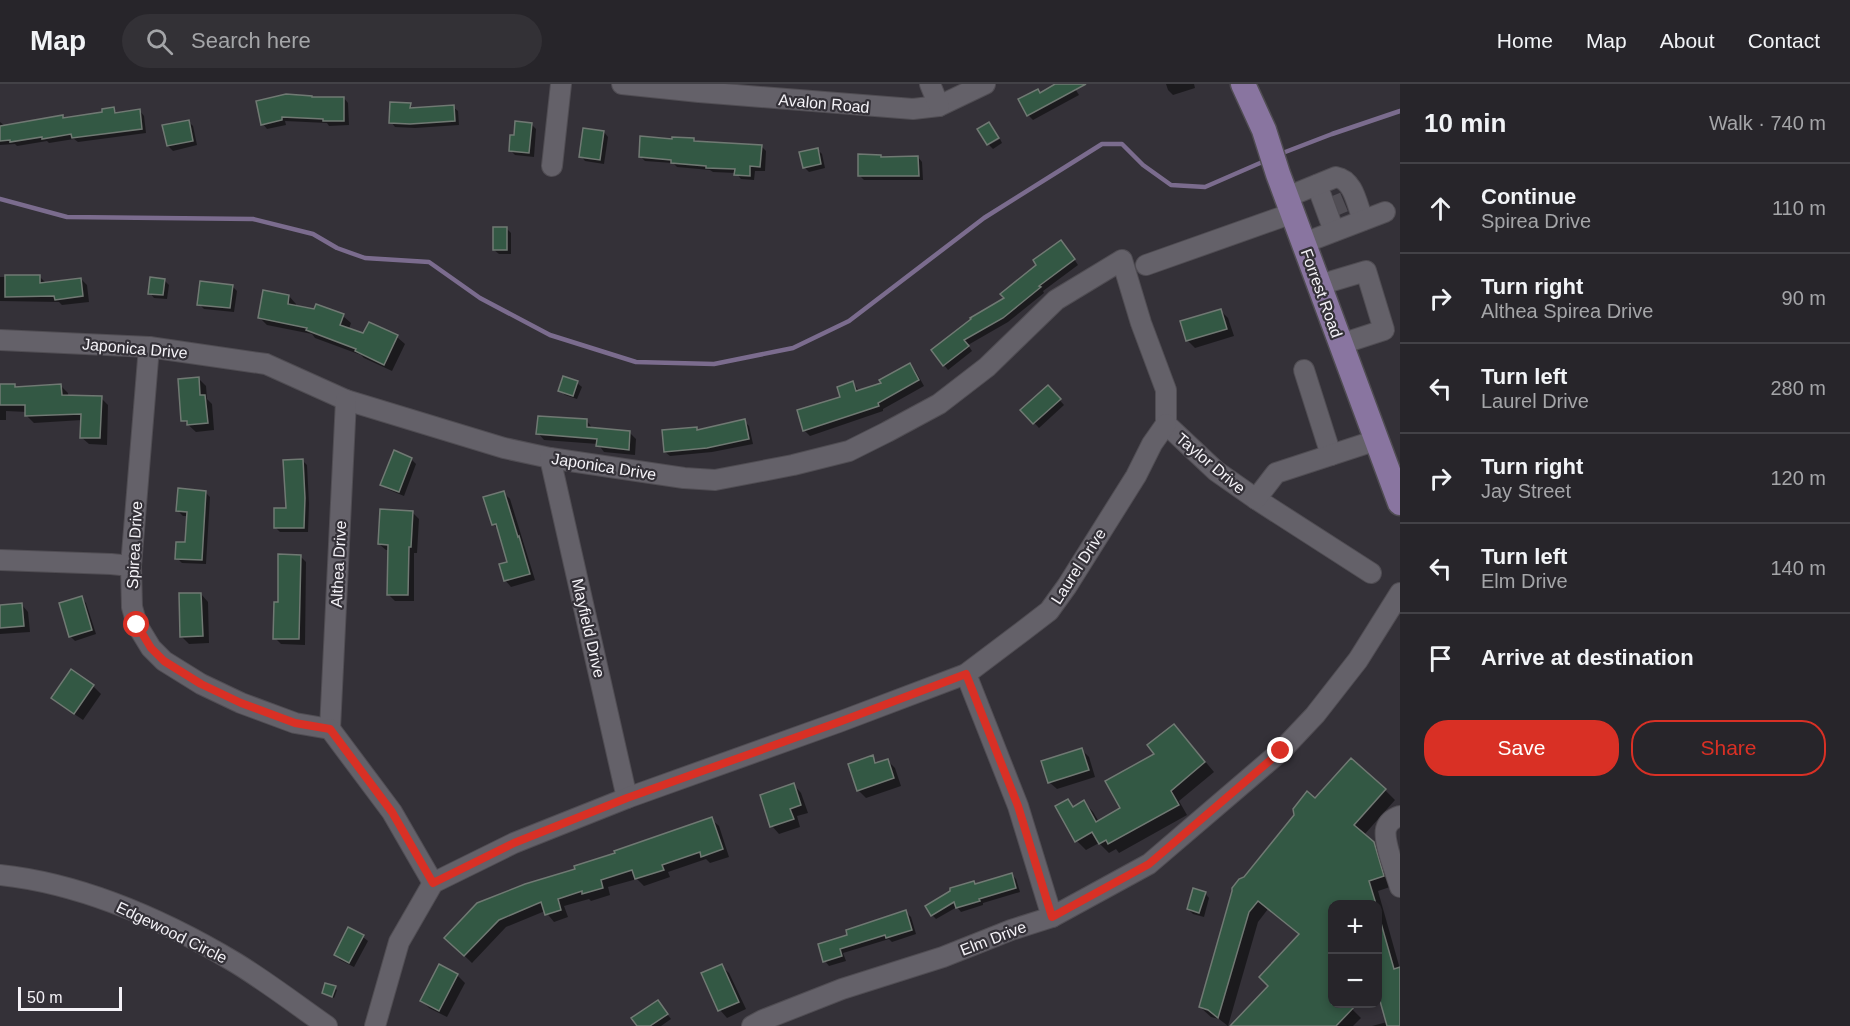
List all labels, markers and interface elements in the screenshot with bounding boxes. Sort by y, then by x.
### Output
search box [122,14,542,68]
text: Map [30,25,86,56]
icon: search [143,25,176,58]
text: Search here [191,28,311,53]
text: Home [1497,29,1553,52]
text: Map [1586,29,1627,52]
text: About [1660,29,1715,52]
text: Contact [1748,29,1820,52]
street label: Avalon Road [778,91,870,116]
text: 10 min [1424,108,1506,138]
text: Walk · 740 m [1709,112,1826,134]
text: Continue [1481,184,1576,209]
icon: ahead [1424,192,1457,225]
text: 110 m [1772,197,1826,219]
text: Spirea Drive [1481,210,1591,232]
street label: Forrest Road [1298,246,1345,340]
text: Turn right [1481,274,1583,299]
icon: right [1424,282,1457,315]
text: 90 m [1782,287,1826,309]
text: Althea Spirea Drive [1481,300,1653,322]
street label: Japonica Drive [82,335,189,362]
text: Turn left [1481,364,1567,389]
icon: left [1424,372,1457,405]
text: 280 m [1770,377,1826,399]
text: Laurel Drive [1481,390,1589,412]
street label: Taylor Drive [1173,430,1249,497]
street label: Japonica Drive [550,450,658,483]
text: Turn right [1481,454,1583,479]
icon: right [1424,462,1457,495]
text: 120 m [1770,467,1826,489]
text: Jay Street [1481,480,1571,502]
street label: Spirea Drive [124,501,145,589]
street label: Althea Drive [328,520,349,608]
street label: Laurel Drive [1048,525,1109,607]
text: Turn left [1481,544,1567,569]
icon: left [1424,552,1457,585]
text: 140 m [1770,557,1826,579]
text: Elm Drive [1481,570,1568,592]
street label: Mayfield Drive [569,577,608,680]
route start [123,611,149,637]
icon: arrive [1424,642,1457,675]
text: Arrive at destination [1481,645,1694,670]
button: Save [1424,720,1619,776]
button: Share [1631,720,1826,776]
route end [1267,737,1293,763]
street label: Edgewood Circle [114,898,230,967]
map controls [1328,900,1382,1008]
button: + [1328,900,1382,954]
street label: Elm Drive [958,918,1029,959]
button: − [1328,954,1382,1008]
scale bar [18,984,122,1012]
text: 50 m [27,989,63,1006]

